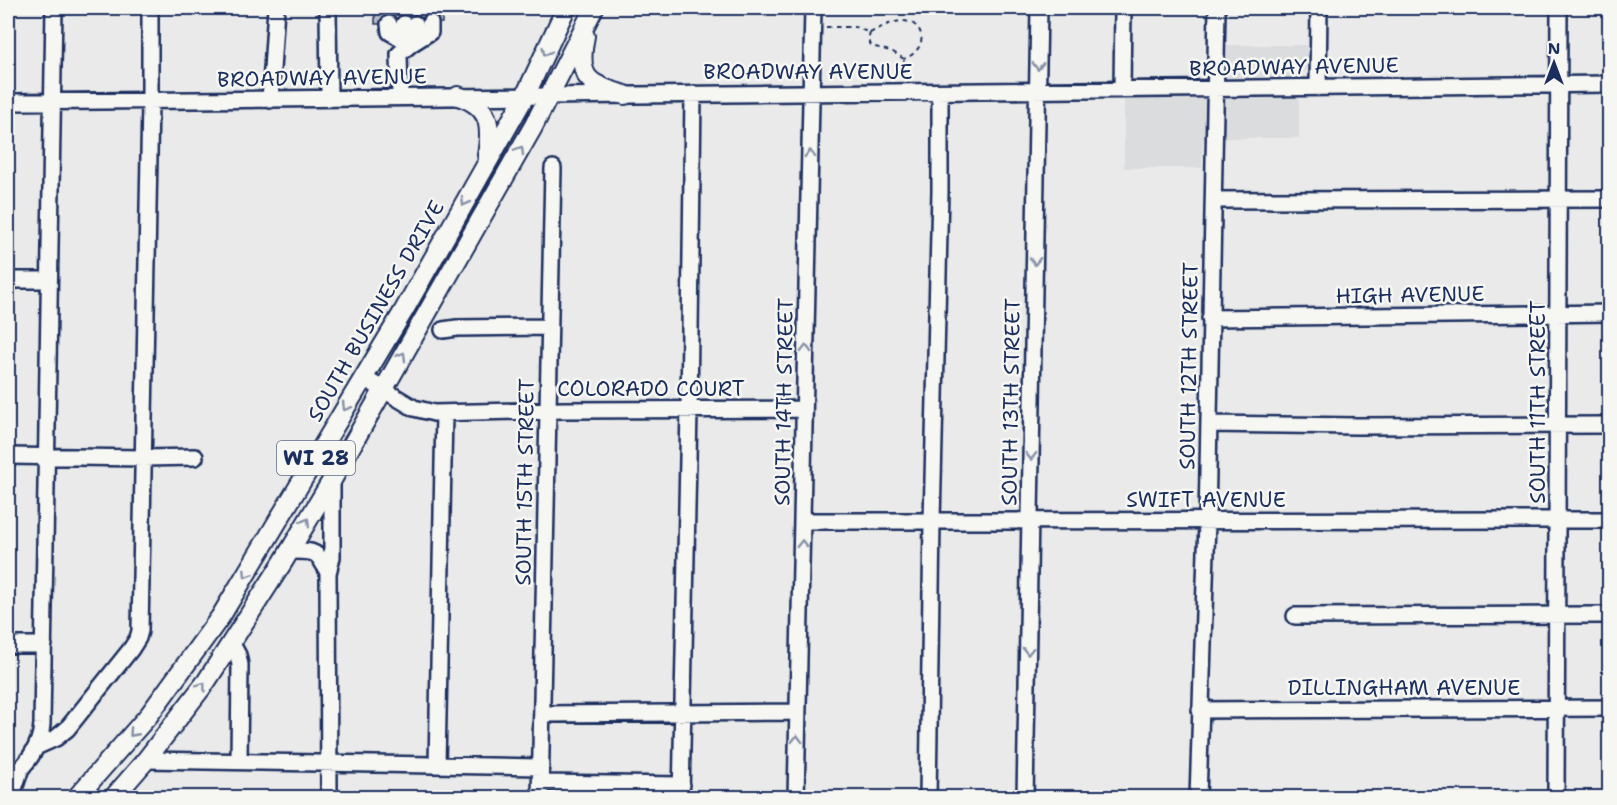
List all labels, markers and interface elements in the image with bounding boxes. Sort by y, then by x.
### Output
north arrow [1524,33,1584,93]
text: N [1548,38,1560,59]
one-way arrow [541,45,553,56]
street label: BROADWAY AVENUE [1189,51,1399,83]
street label: BROADWAY AVENUE [703,58,913,86]
one-way arrow [1032,61,1044,70]
street label: BROADWAY AVENUE [217,62,427,94]
one-way arrow [513,146,524,156]
one-way arrow [804,150,816,159]
street label: SOUTH BUSINESS DRIVE [301,195,451,427]
one-way arrow [461,196,473,206]
one-way arrow [1028,256,1041,265]
street label: SOUTH 12TH STREET [1173,262,1205,470]
street label: HIGH AVENUE [1335,280,1485,310]
street label: SOUTH 14TH STREET [768,298,800,506]
street label: SOUTH 13TH STREET [995,298,1027,506]
street label: SOUTH 11TH STREET [1524,300,1552,504]
one-way arrow [800,345,812,354]
one-way arrow [395,352,407,362]
street label: COLORADO COURT [557,375,745,403]
street label: SOUTH 15TH STREET [509,378,541,586]
one-way arrow [342,401,354,411]
road number: WI 28 [277,441,355,475]
one-way arrow [1025,451,1037,460]
street label: SWIFT AVENUE [1126,486,1286,514]
one-way arrow [299,518,311,528]
one-way arrow [795,540,808,549]
one-way arrow [243,568,254,579]
one-way arrow [1022,646,1034,655]
street label: DILLINGHAM AVENUE [1288,674,1520,702]
one-way arrow [195,682,206,693]
one-way arrow [129,726,140,737]
one-way arrow [791,735,804,744]

